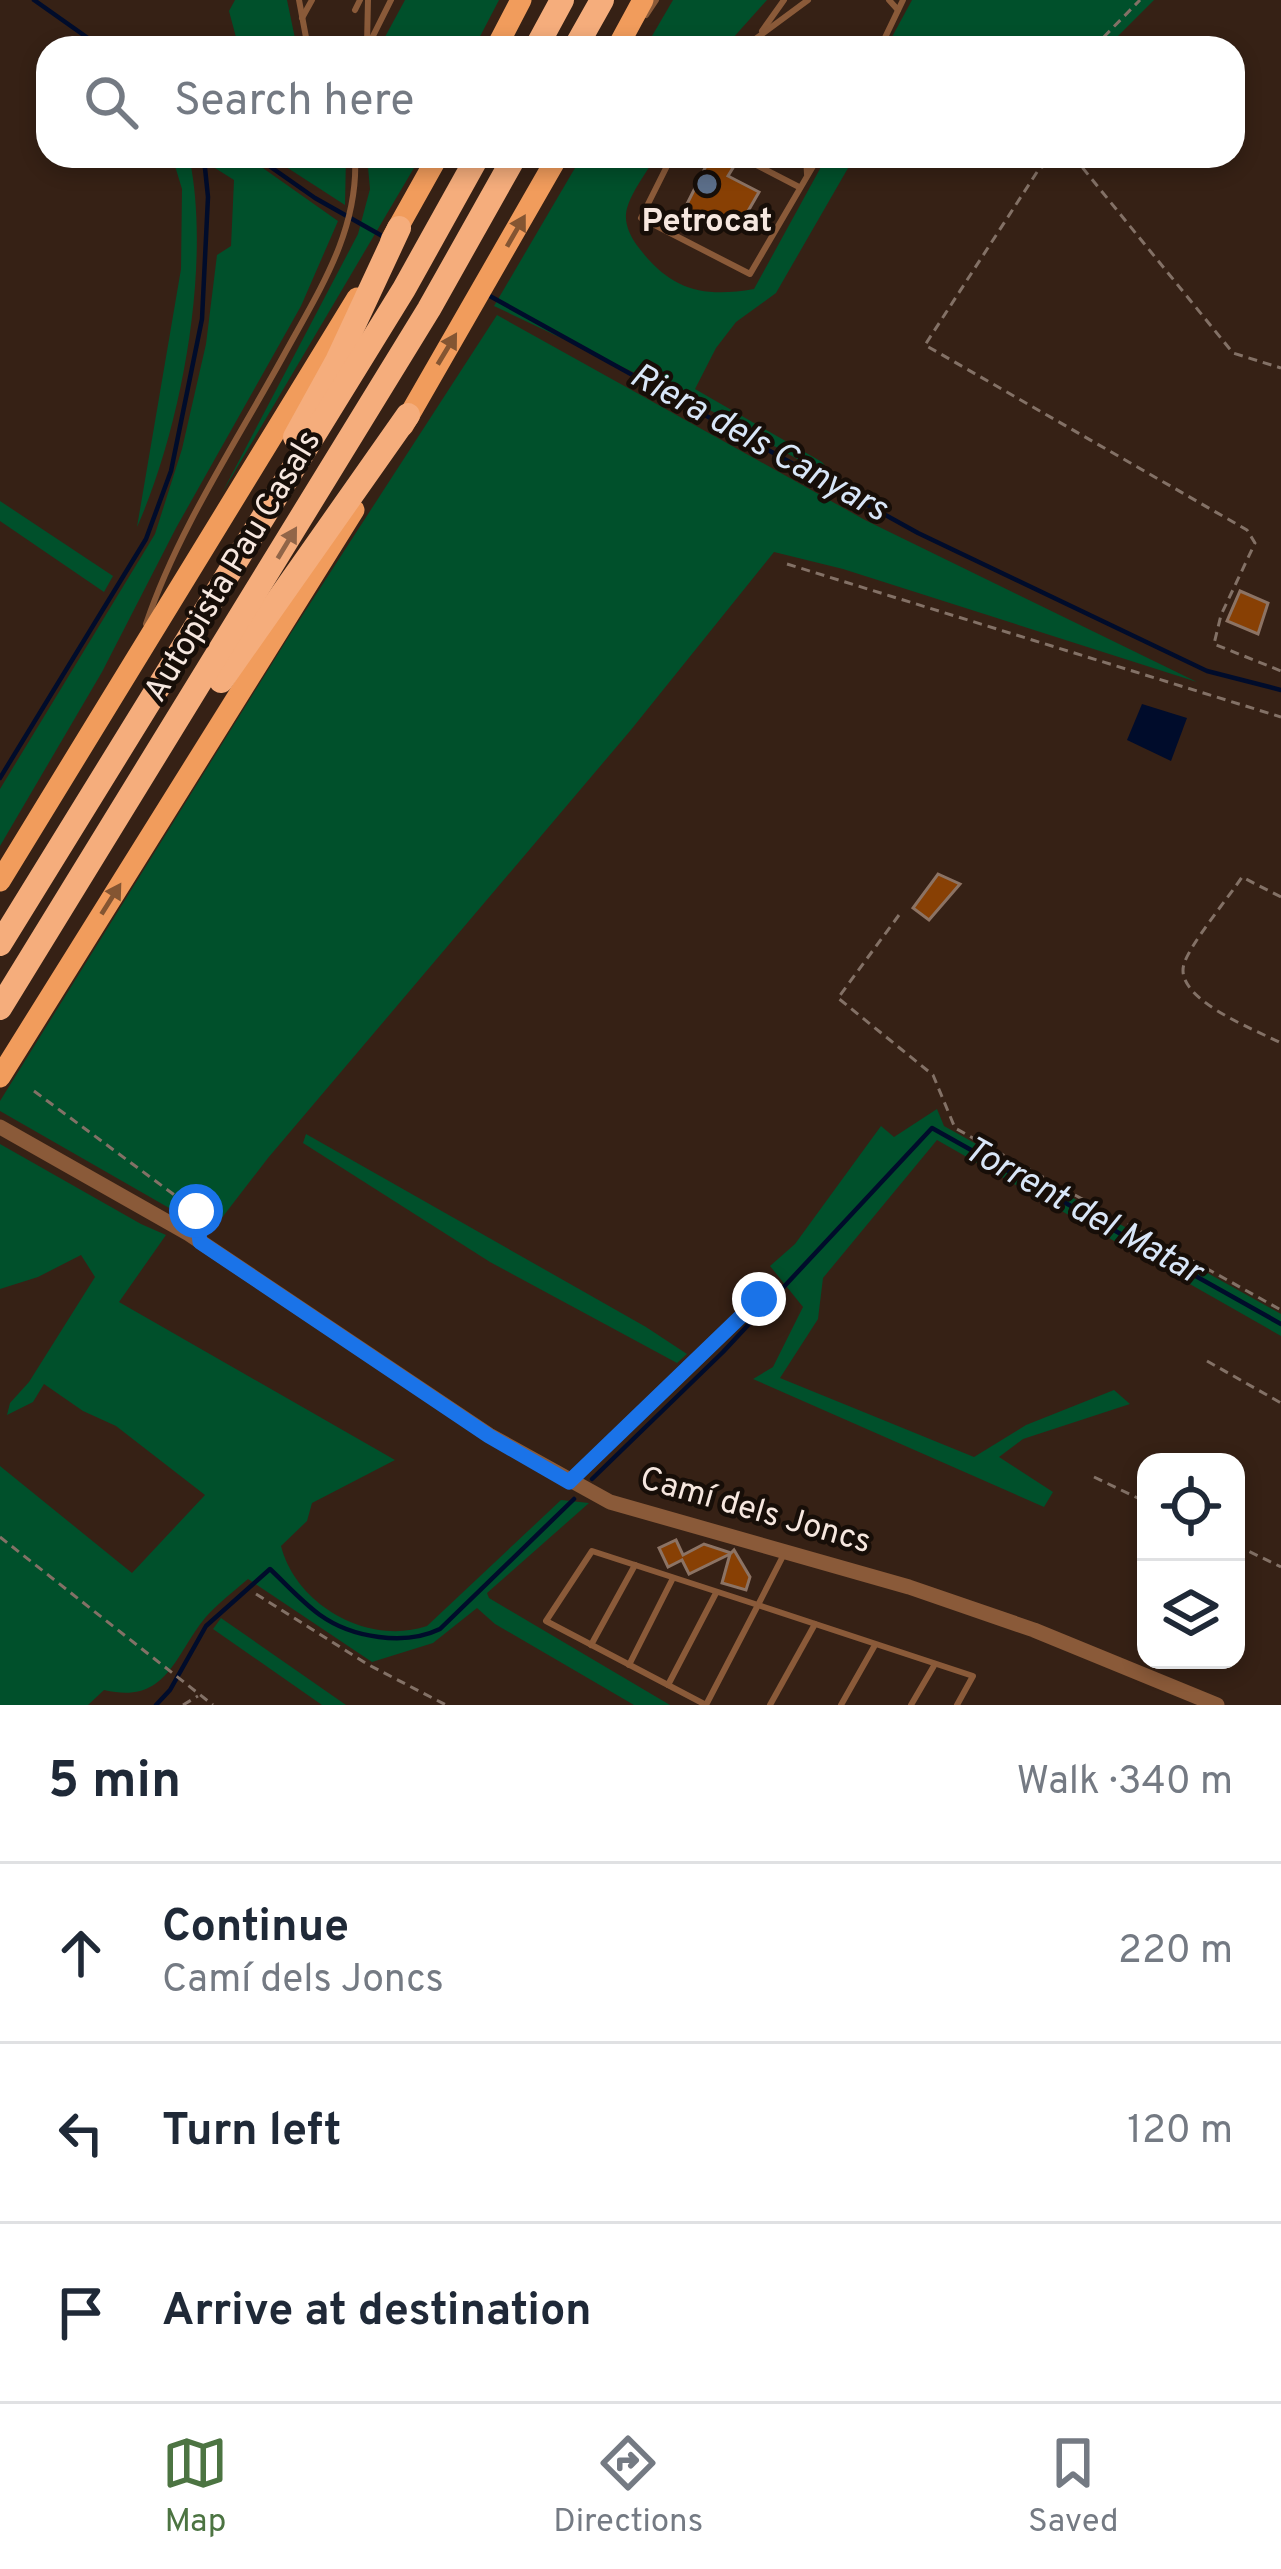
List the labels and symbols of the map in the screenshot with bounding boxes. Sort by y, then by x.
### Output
marker: Petrocat [694,171,720,197]
place label: Petrocat [642,202,772,244]
one-way arrow [504,214,525,248]
one-way arrow [436,332,457,366]
water label: Riera dels Canyars [621,354,896,534]
street label: Autopista Pau Casals [136,423,332,711]
one-way arrow [276,526,297,560]
one-way arrow [100,882,121,916]
water label: Torrent del Matar [955,1127,1212,1298]
route start [169,1184,223,1238]
route end [732,1272,786,1326]
street label: Camí dels Joncs [635,1459,875,1565]

